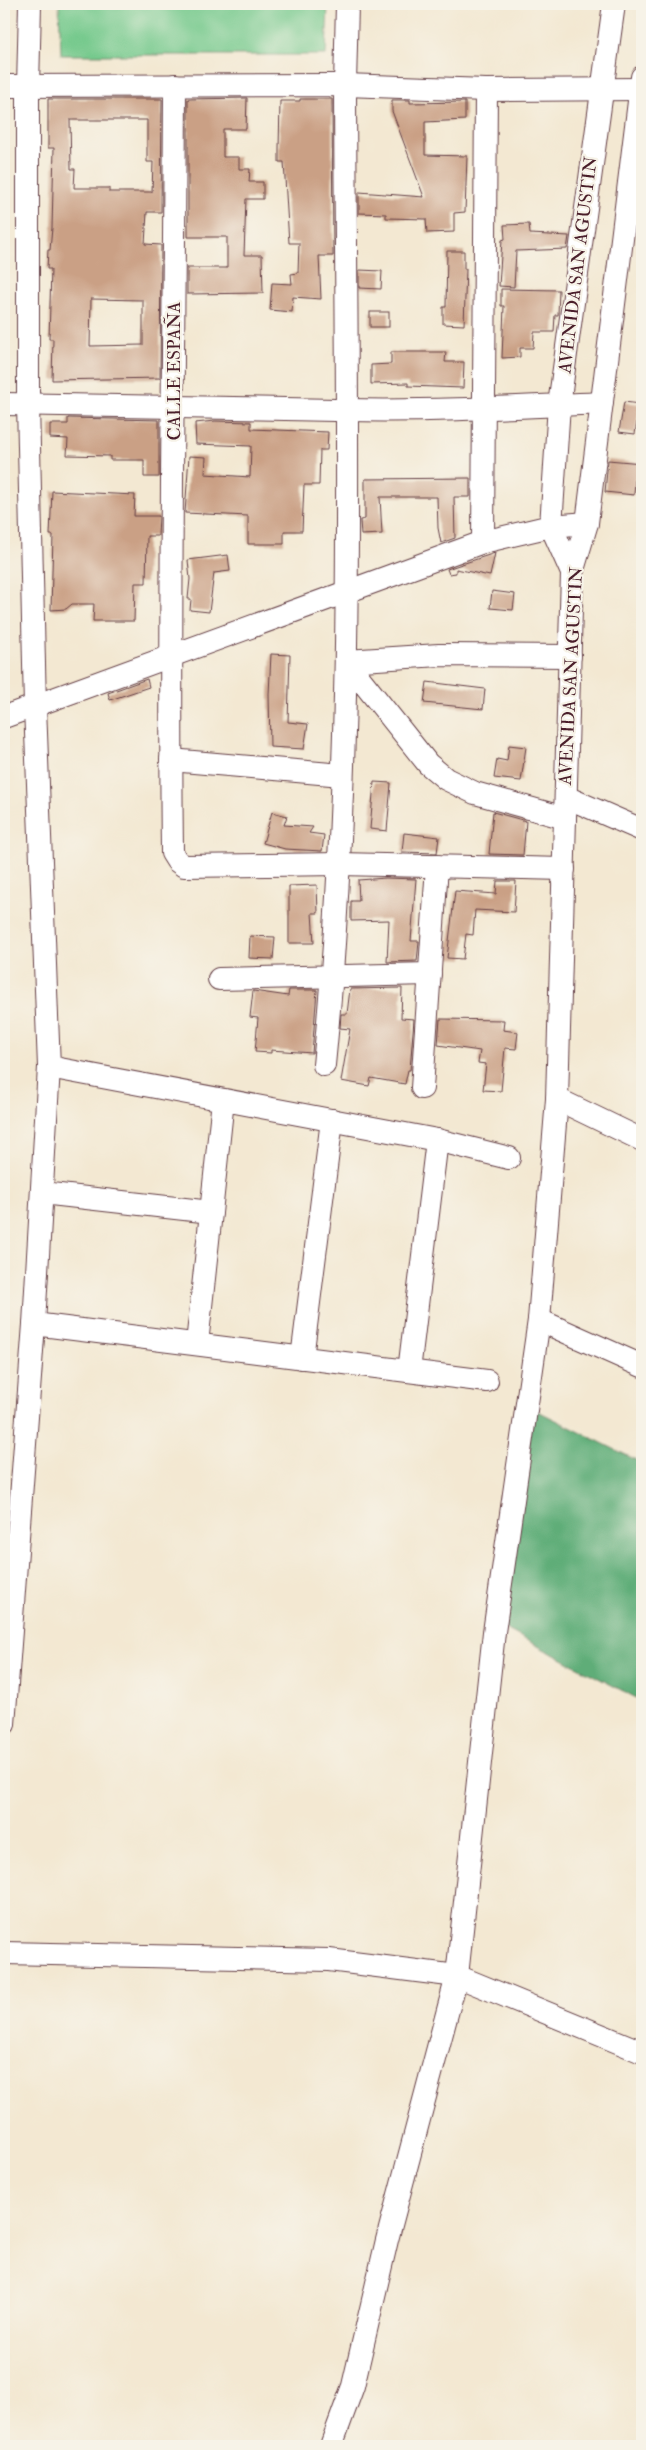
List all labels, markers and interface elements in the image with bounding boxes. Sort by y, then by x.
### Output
street label: AVENIDA SAN AGUSTIN [553,155,603,376]
street label: CALLE ESPAÑA [163,301,186,441]
street label: AVENIDA SAN AGUSTIN [554,566,588,787]

